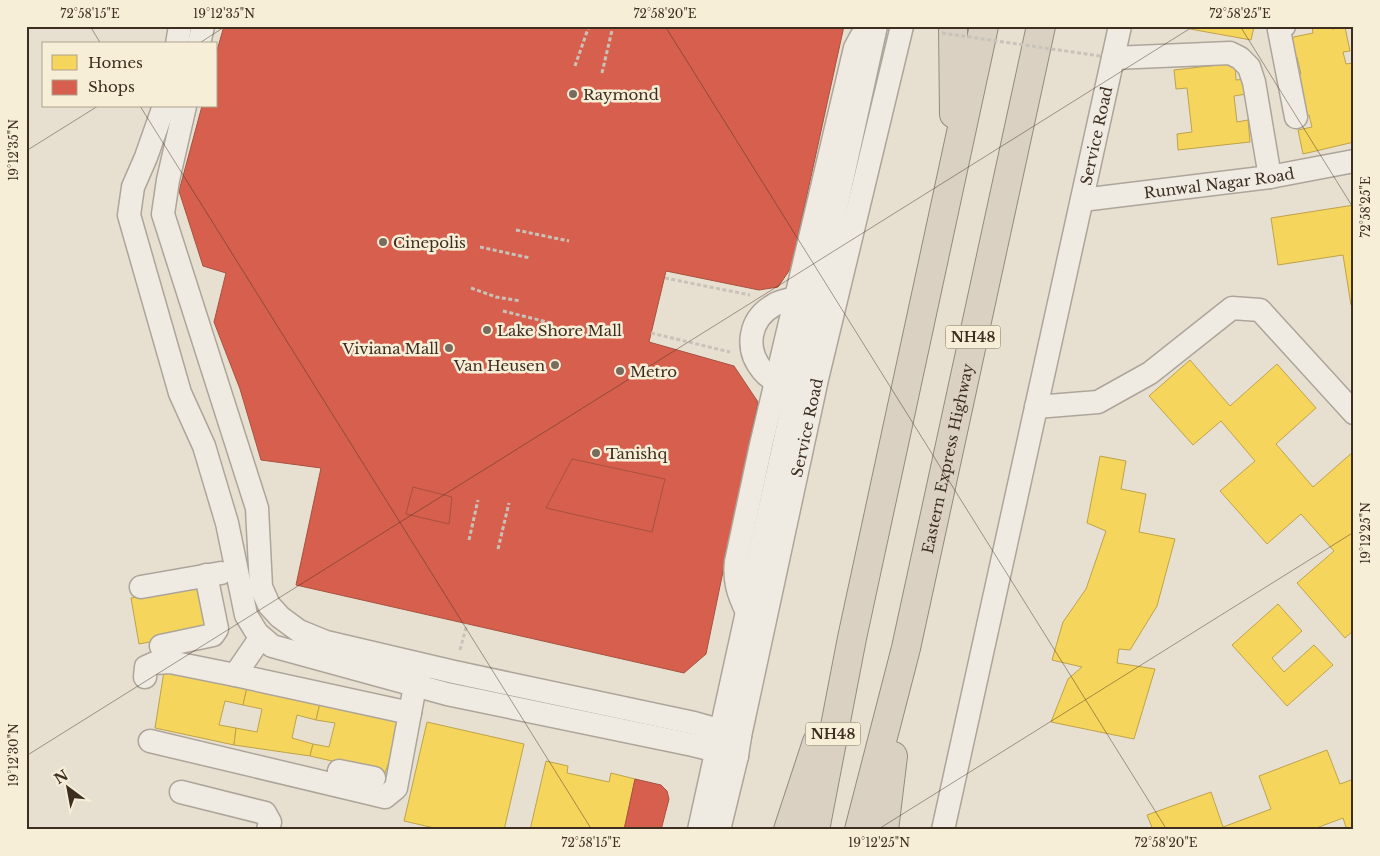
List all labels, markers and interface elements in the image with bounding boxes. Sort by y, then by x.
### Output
text: 72°58'15"E [60,6,120,21]
text: 19°12'35"N [193,6,255,21]
text: 72°58'20"E [633,6,697,21]
text: 72°58'25"E [1209,6,1271,21]
legend [42,42,218,108]
text: Homes [88,53,143,72]
text: Shops [88,77,135,96]
street label: Service Road [1076,84,1116,187]
place label: Raymond [583,85,659,104]
marker: Raymond [567,88,579,100]
text: 19°12'35"N [6,119,21,181]
street label: Runwal Nagar Road [1143,163,1296,202]
text: 72°58'25"E [1358,176,1373,238]
place label: Cinepolis [393,233,466,252]
marker: Cinepolis [377,236,389,248]
place label: Lake Shore Mall [497,321,622,340]
marker: Lake Shore Mall [481,324,493,336]
road number: NH48 [946,326,1000,348]
place label: Viviana Mall [342,339,439,358]
marker: Viviana Mall [443,342,455,354]
place label: Van Heusen [453,356,545,375]
marker: Van Heusen [549,359,561,371]
street label: Eastern Express Highway [917,361,977,555]
place label: Metro [630,362,677,381]
marker: Metro [614,365,626,377]
street label: Service Road [787,376,826,479]
place label: Tanishq [606,444,667,463]
marker: Tanishq [590,447,602,459]
text: 19°12'25"N [1358,502,1373,564]
road number: NH48 [806,722,860,746]
text: 19°12'30"N [6,723,21,787]
north arrow [42,764,92,814]
text: N [51,766,71,788]
text: 72°58'15"E [561,835,621,850]
text: 19°12'25"N [848,835,910,850]
text: 72°58'20"E [1134,835,1198,850]

